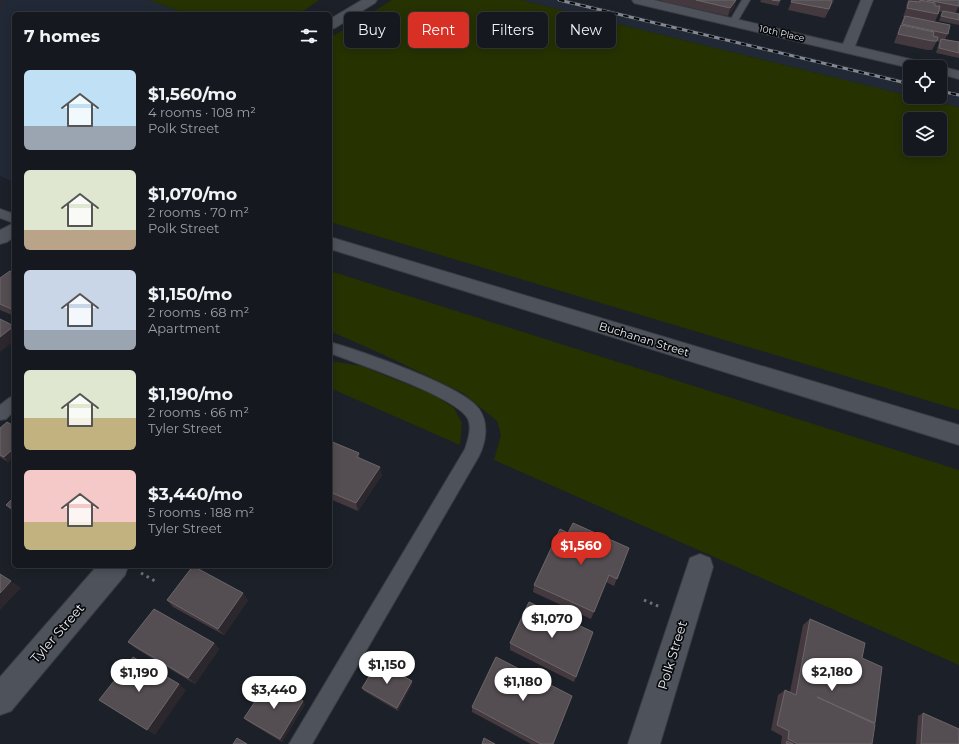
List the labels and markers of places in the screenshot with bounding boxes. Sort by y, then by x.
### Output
pin: $1,560 [548,532,614,566]
pin: $1,070 [519,605,585,639]
pin: $1,150 [354,651,420,685]
pin: $2,180 [799,658,865,692]
pin: $1,190 [106,659,172,693]
pin: $1,180 [490,668,556,702]
pin: $3,440 [241,676,307,710]

